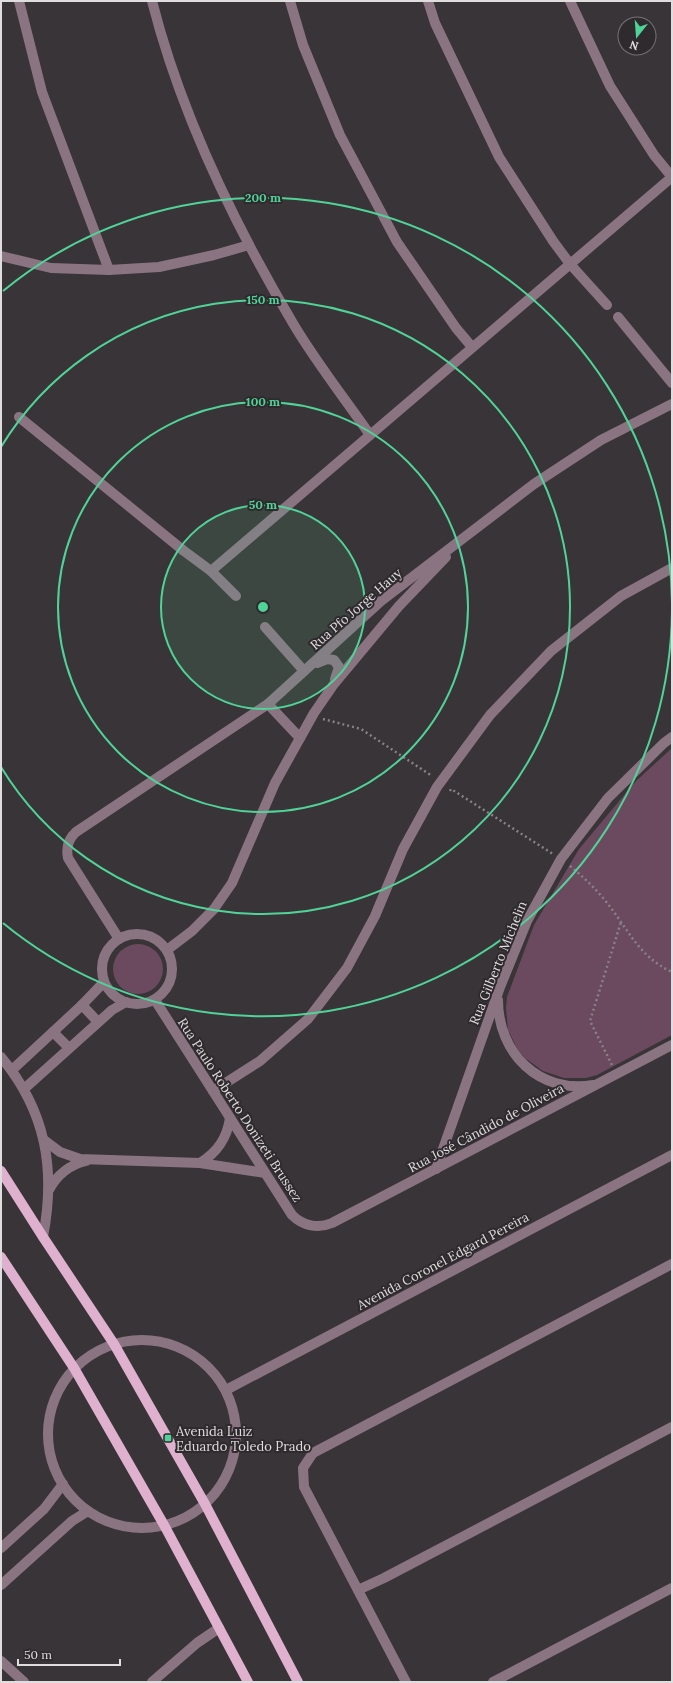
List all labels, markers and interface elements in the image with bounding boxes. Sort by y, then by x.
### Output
north arrow [617,16,657,56]
text: N [627,37,640,54]
text: 200 m [245,190,281,205]
text: 150 m [246,292,280,307]
text: 100 m [246,394,280,409]
text: 50 m [249,497,277,512]
street label: Rua Pfo Jorge Hauy [307,564,405,653]
centre of rings [256,600,270,614]
street label: Rua Gilberto Michelin [465,899,531,1027]
street label: Rua Paulo Roberto Donizeti Brussez [174,1015,306,1206]
street label: Rua José Cândido de Oliveira [405,1080,567,1176]
street label: Avenida Coronel Edgard Pereira [353,1208,532,1314]
place label: Avenida Luiz Eduardo Toledo Prado [175,1423,311,1455]
marker: Avenida Luiz Eduardo Toledo Prado [163,1433,173,1443]
scale bar [18,1641,120,1667]
text: 50 m [24,1647,52,1662]

